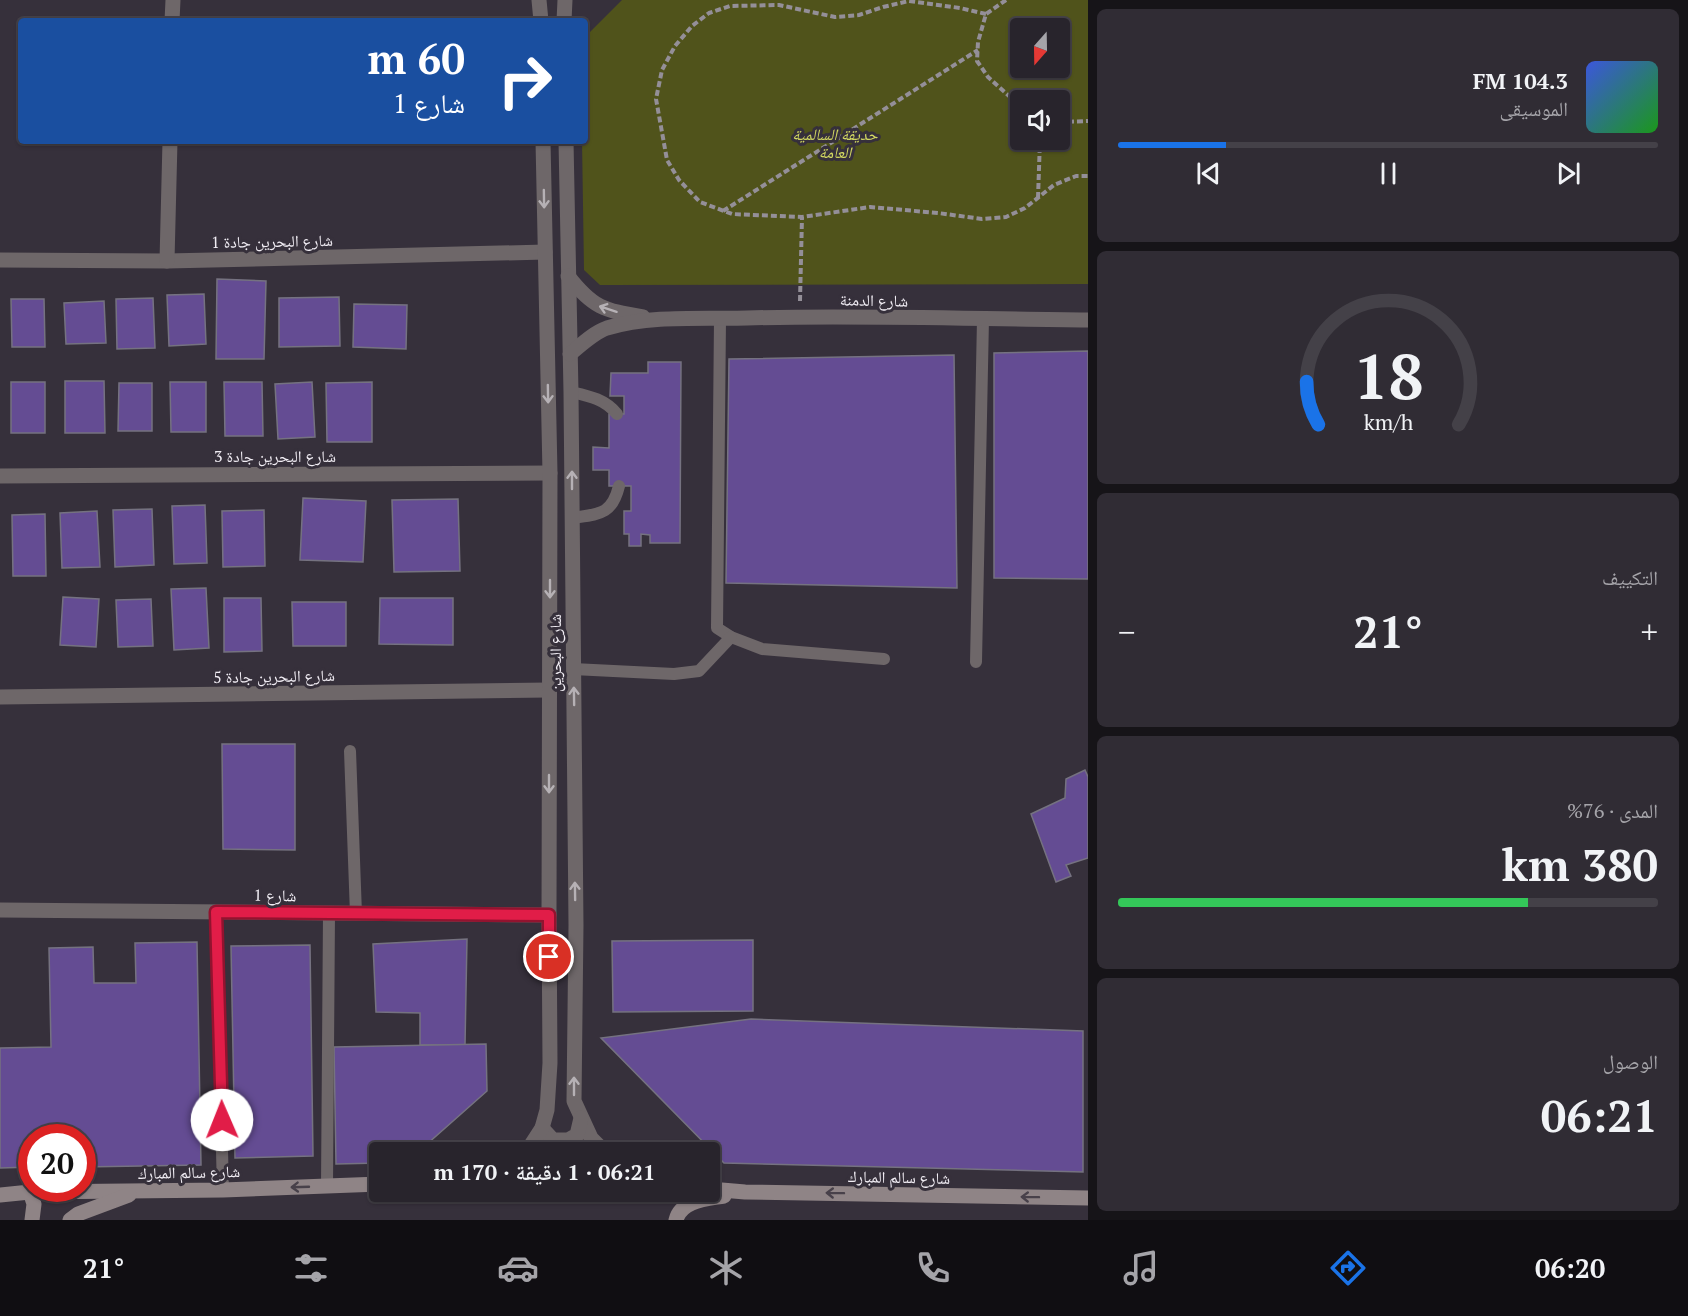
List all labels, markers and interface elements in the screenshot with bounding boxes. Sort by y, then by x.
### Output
north arrow [1010,18,1070,78]
map controls [1010,18,1070,150]
text: 60 m [367,30,465,86]
icon: right [486,42,564,120]
text: 104.3 FM [1473,66,1568,95]
text: شارع 1 [393,85,465,121]
button: sound [1010,90,1070,150]
text: الموسيقى [1500,95,1568,122]
park label: حديقة السالمية العامة [792,123,879,163]
icon: previous [1192,157,1225,190]
icon: pause [1372,157,1405,190]
icon: next [1552,157,1585,190]
one-way arrow [538,189,550,209]
street label: شارع البحرين جادة 1 [211,229,333,253]
street label: شارع الدمنة [840,288,908,312]
one-way arrow [599,303,618,314]
text: 18 [1353,334,1423,417]
one-way arrow [543,384,554,404]
text: km/h [1363,408,1413,436]
street label: شارع البحرين جادة 3 [214,445,336,467]
one-way arrow [566,470,578,490]
text: التكييف [1602,564,1658,591]
one-way arrow [544,579,555,599]
text: 21° [1353,601,1423,661]
text: − [1118,610,1136,653]
text: + [1640,610,1658,653]
street label: شارع البحرين [544,614,566,692]
street label: شارع البحرين جادة 5 [213,664,335,688]
one-way arrow [568,686,580,706]
one-way arrow [543,774,555,794]
text: المدى · 76% [1567,797,1658,824]
text: 380 km [1502,834,1658,894]
one-way arrow [569,881,581,901]
street label: شارع 1 [253,884,297,906]
pin [523,931,574,982]
icon: arrive [532,940,565,973]
text: الوصول [1603,1048,1658,1075]
one-way arrow [568,1076,580,1096]
text: 06:21 [1541,1085,1658,1145]
position arrow [190,1088,254,1152]
speed limit sign: 20 [18,1124,96,1202]
text: 06:21 · 1 دقيقة · 170 m [434,1157,655,1186]
street label: شارع سالم المبارك [138,1160,240,1184]
street label: شارع سالم المبارك [848,1165,950,1189]
one-way arrow [291,1181,311,1192]
one-way arrow [825,1188,845,1199]
one-way arrow [1020,1191,1040,1203]
icon: filters [290,1247,332,1289]
icon: car [497,1247,539,1289]
icon: climate [705,1247,747,1289]
icon: phone [912,1247,954,1289]
icon: music [1120,1247,1162,1289]
icon: directions [1327,1247,1369,1289]
text: 21° [83,1250,124,1286]
text: 06:20 [1535,1250,1605,1286]

